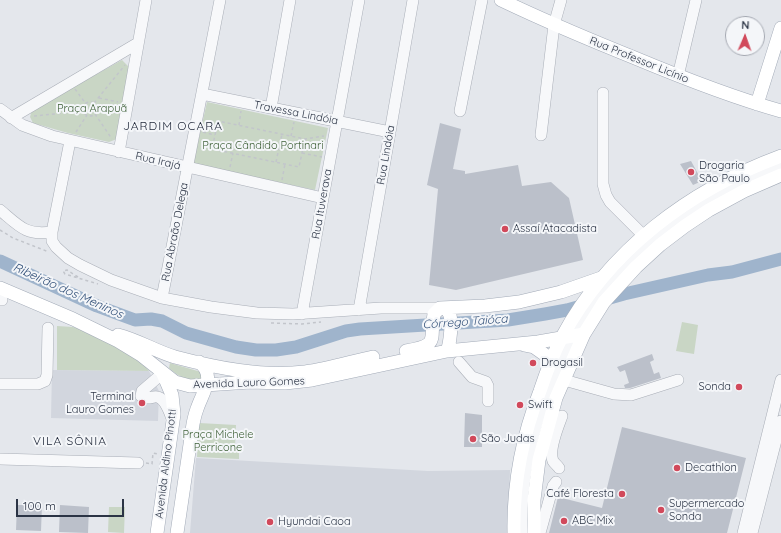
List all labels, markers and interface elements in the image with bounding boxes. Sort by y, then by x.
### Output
north arrow [725,16,765,56]
text: N [741,18,750,32]
street label: Rua Professor Licínio [587,34,691,86]
street label: Travessa Lindóia [253,98,339,128]
park label: Praça Arapuã [57,102,127,116]
district label: JARDIM OCARA [123,119,223,133]
street label: Rua Lindóia [374,124,398,186]
park label: Praça Cândido Portinari [202,139,324,153]
street label: Rua Irajá [134,149,182,173]
place label: Drogaria São Paulo [699,159,750,185]
marker: Drogaria São Paulo [686,167,696,177]
street label: Rua Ituverava [309,168,335,240]
street label: Rua Abraão Delega [159,181,191,283]
place label: Assaí Atacadista [513,222,597,236]
marker: Assaí Atacadista [500,224,510,234]
water label: Ribeirão dos Meninos [11,260,125,322]
water label: Córrego Taióca [422,312,508,332]
place label: Drogasil [541,356,583,370]
marker: Drogasil [528,358,538,368]
street label: Avenida Lauro Gomes [193,374,305,392]
place label: Sonda [698,380,731,394]
marker: Sonda [734,382,744,392]
place label: Terminal Lauro Gomes [66,390,134,416]
marker: Terminal Lauro Gomes [137,398,147,408]
place label: Swift [528,398,553,412]
marker: Swift [515,400,525,410]
street label: Avenida Aldino Pinotti [153,409,179,519]
park label: Praça Michele Perricone [183,428,253,454]
place label: São Judas [481,432,535,446]
district label: VILA SÔNIA [33,434,107,448]
marker: São Judas [468,434,478,444]
place label: Decathlon [685,461,737,475]
marker: Decathlon [672,463,682,473]
place label: Café Floresta [546,487,614,501]
marker: Café Floresta [617,489,627,499]
scale bar [18,491,126,517]
place label: Supermercado Sonda [669,497,744,523]
text: 100 m [23,498,56,513]
marker: Supermercado Sonda [656,505,666,515]
place label: ABC Mix [572,514,613,528]
place label: Hyundai Caoa [278,515,351,529]
marker: ABC Mix [559,516,569,526]
marker: Hyundai Caoa [265,517,275,527]

